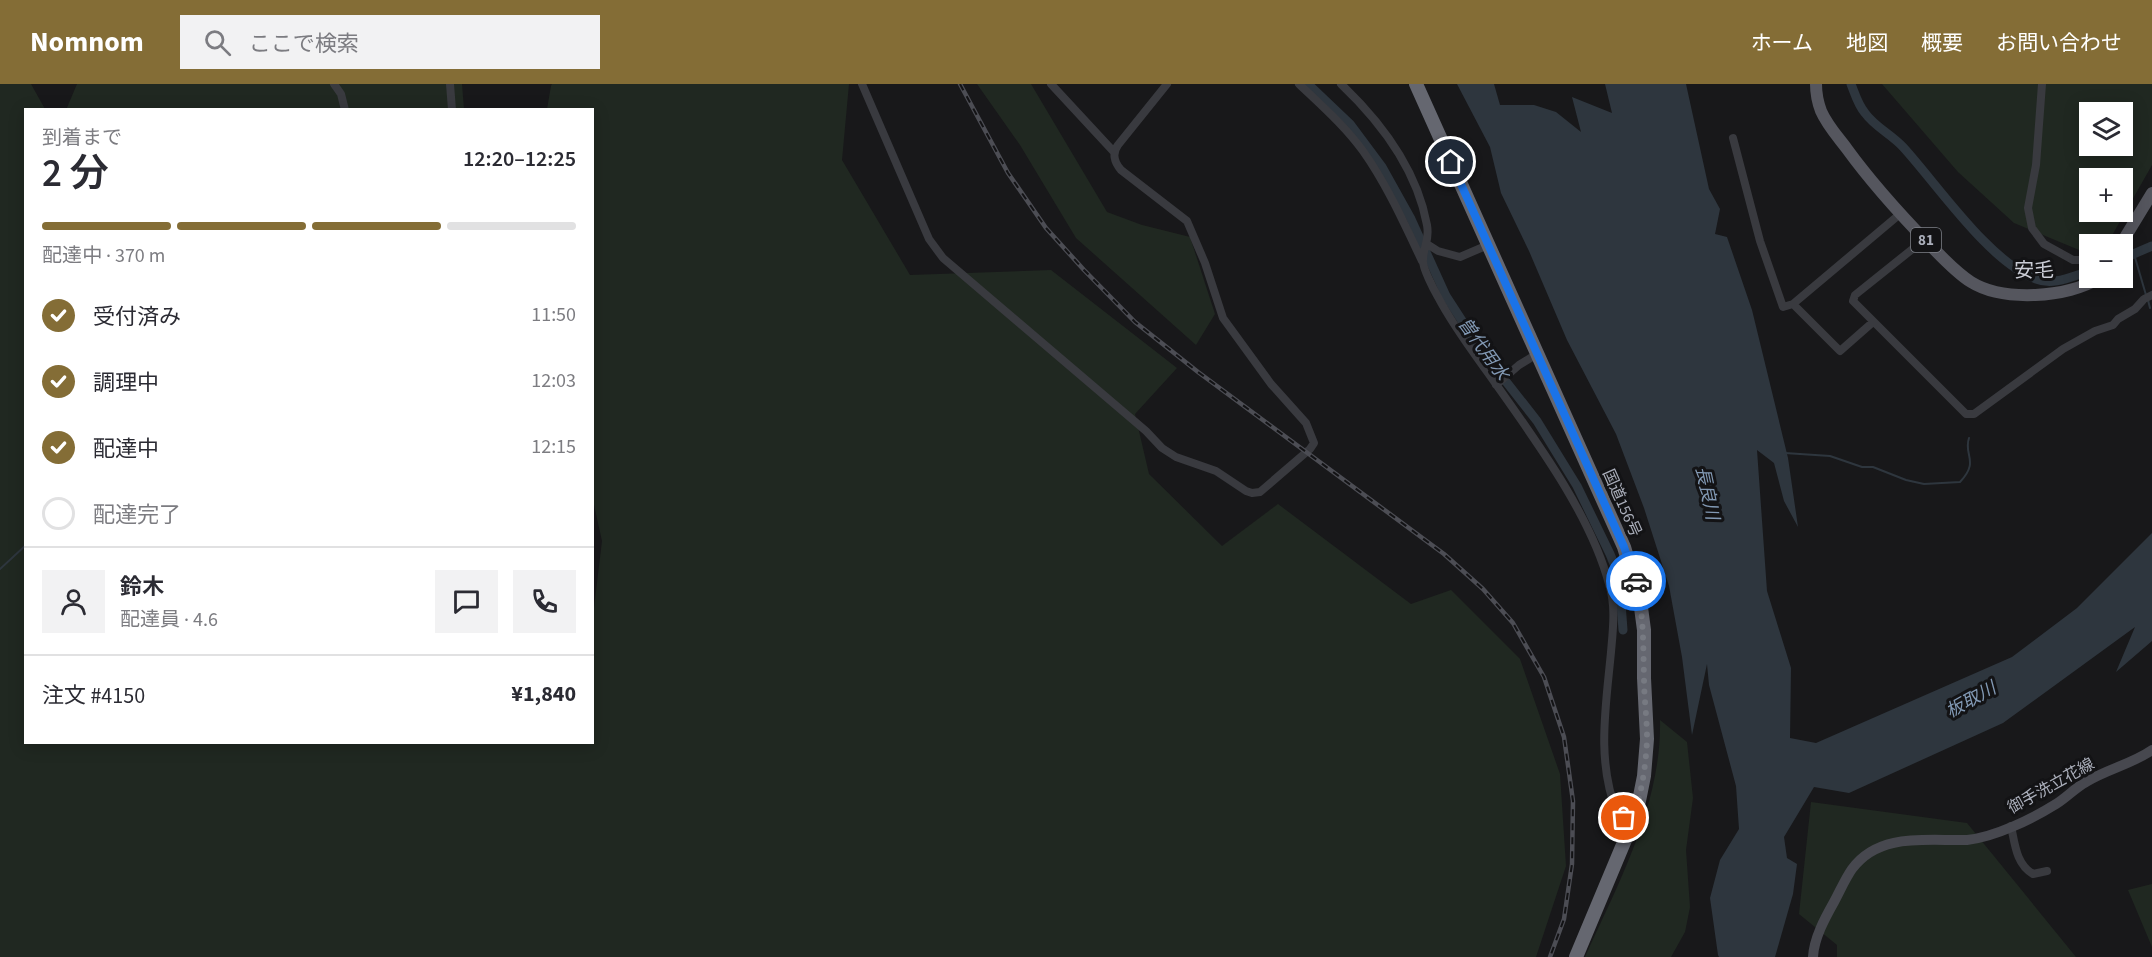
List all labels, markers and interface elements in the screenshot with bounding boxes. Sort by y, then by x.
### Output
search box [180,15,600,69]
text: Nomnom [30,22,144,62]
icon: search [201,26,234,59]
text: ここで検索 [249,28,359,60]
text: ホーム [1751,28,1813,58]
text: 地図 [1846,28,1888,58]
text: 概要 [1921,28,1963,58]
text: お問い合わせ [1996,28,2122,58]
map controls [2079,102,2133,288]
button: layers [2079,102,2133,156]
text: 到着まで [42,124,122,152]
pin [1425,136,1476,187]
text: 12:20–12:25 [463,143,576,175]
icon: home [1434,145,1467,178]
text: 2 分 [42,146,109,202]
button: + [2079,168,2133,222]
road number: 81 [1911,228,1941,252]
button: − [2079,234,2133,288]
text: 配達中 · 370 m [42,242,165,270]
district label: 安毛 [2014,257,2054,285]
icon: check [42,299,75,332]
text: 受付済み [93,301,181,333]
text: 11:50 [531,301,576,329]
water label: 曽代用水 [1452,313,1515,387]
icon: check [42,365,75,398]
text: 調理中 [93,367,159,399]
text: 12:03 [531,367,576,395]
icon: check [42,431,75,464]
text: 配達中 [93,433,159,465]
text: 12:15 [531,433,576,461]
water label: 長良川 [1689,464,1725,524]
street label: 国道156号 [1597,466,1647,540]
text: 配達完了 [93,499,181,531]
courier [1606,551,1666,611]
icon: car [1620,565,1653,598]
button: person [42,570,105,633]
button: chat [435,570,498,633]
button: phone [513,570,576,633]
text: 鈴木 [120,571,164,603]
text: 配達員 · 4.6 [120,606,218,634]
water label: 板取川 [1941,675,2002,724]
text: ¥1,840 [511,678,576,710]
text: 注文 #4150 [42,680,145,712]
street label: 御手洗立花線 [2004,753,2098,819]
pin [1598,792,1649,843]
icon: bag [1607,801,1640,834]

